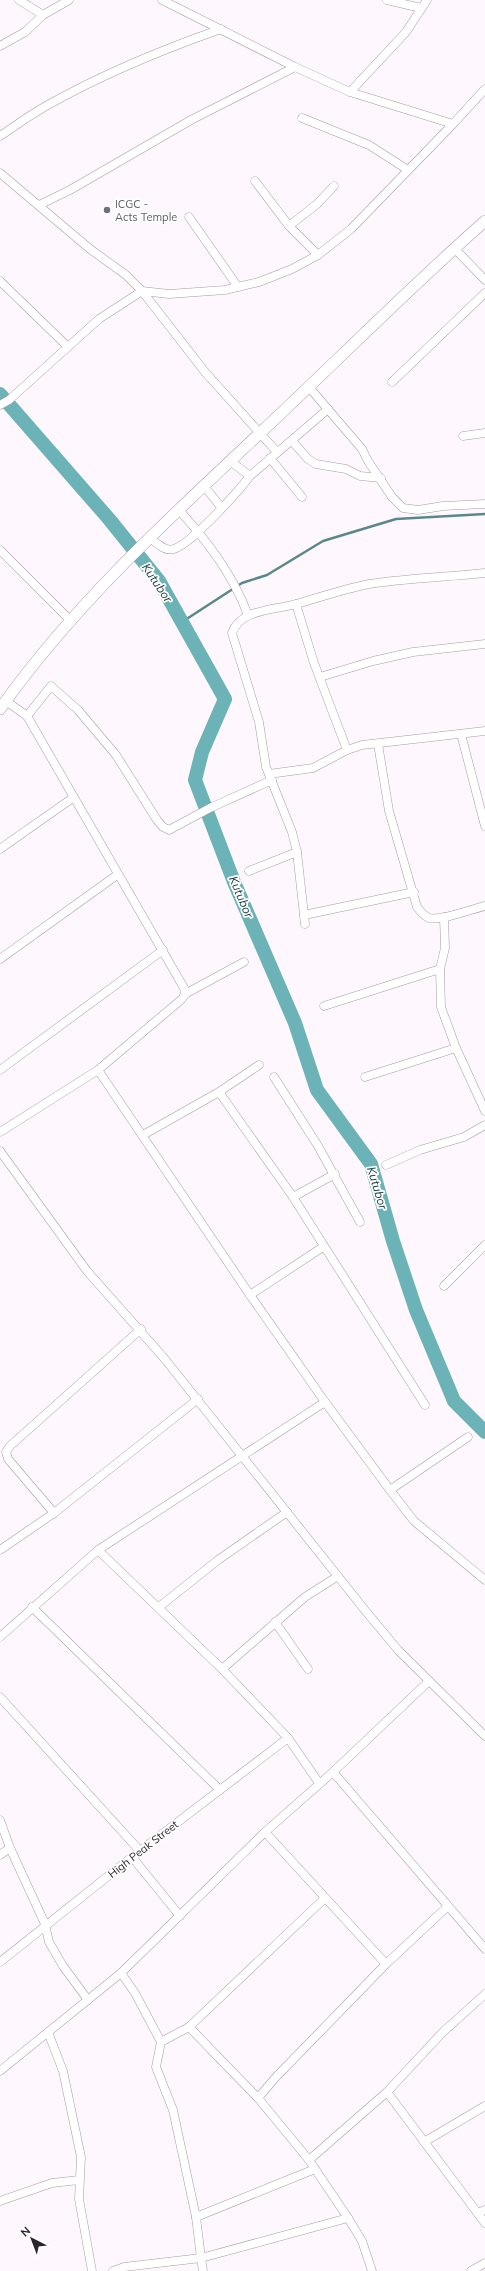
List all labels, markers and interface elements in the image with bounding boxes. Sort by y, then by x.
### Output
place label: ICGC - Acts Temple [115,197,177,224]
marker: ICGC - Acts Temple [102,205,112,215]
water label: Kutubor [139,560,176,606]
water label: Kutubor [226,874,257,921]
water label: Kutubor [364,1165,391,1212]
street label: High Peak Street [105,1817,181,1881]
north arrow [12,2219,52,2259]
text: N [18,2224,33,2240]

